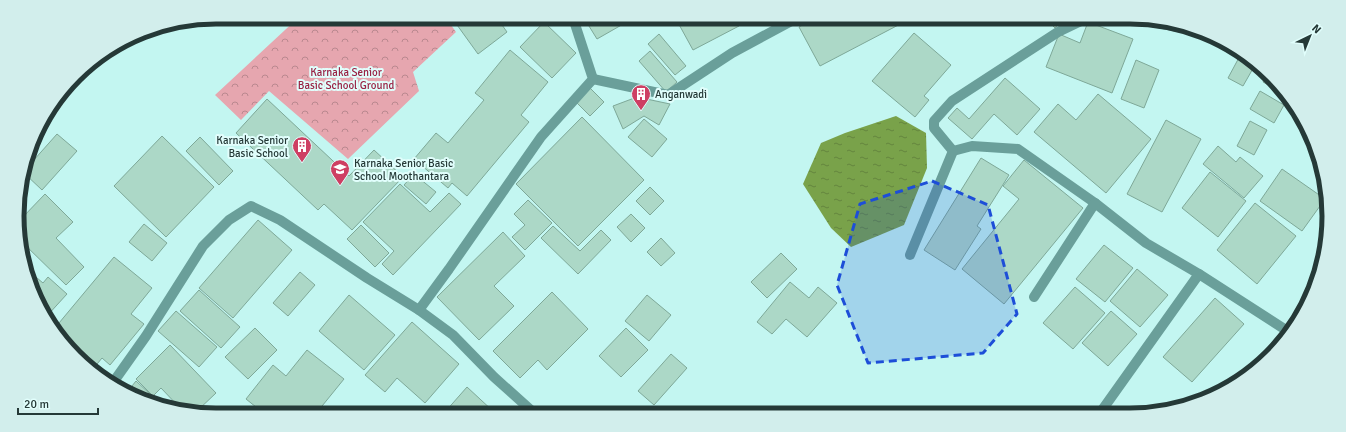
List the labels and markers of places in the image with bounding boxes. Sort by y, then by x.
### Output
building icon: Anganwadi [630,83,652,111]
place label: Anganwadi [655,88,707,101]
place label: Karnaka Senior Basic School [216,134,288,160]
building icon: Karnaka Senior Basic School [291,135,313,163]
place label: Karnaka Senior Basic School Moothantara [354,157,453,183]
school or university icon: Karnaka Senior Basic School Moothantara [329,158,351,186]

